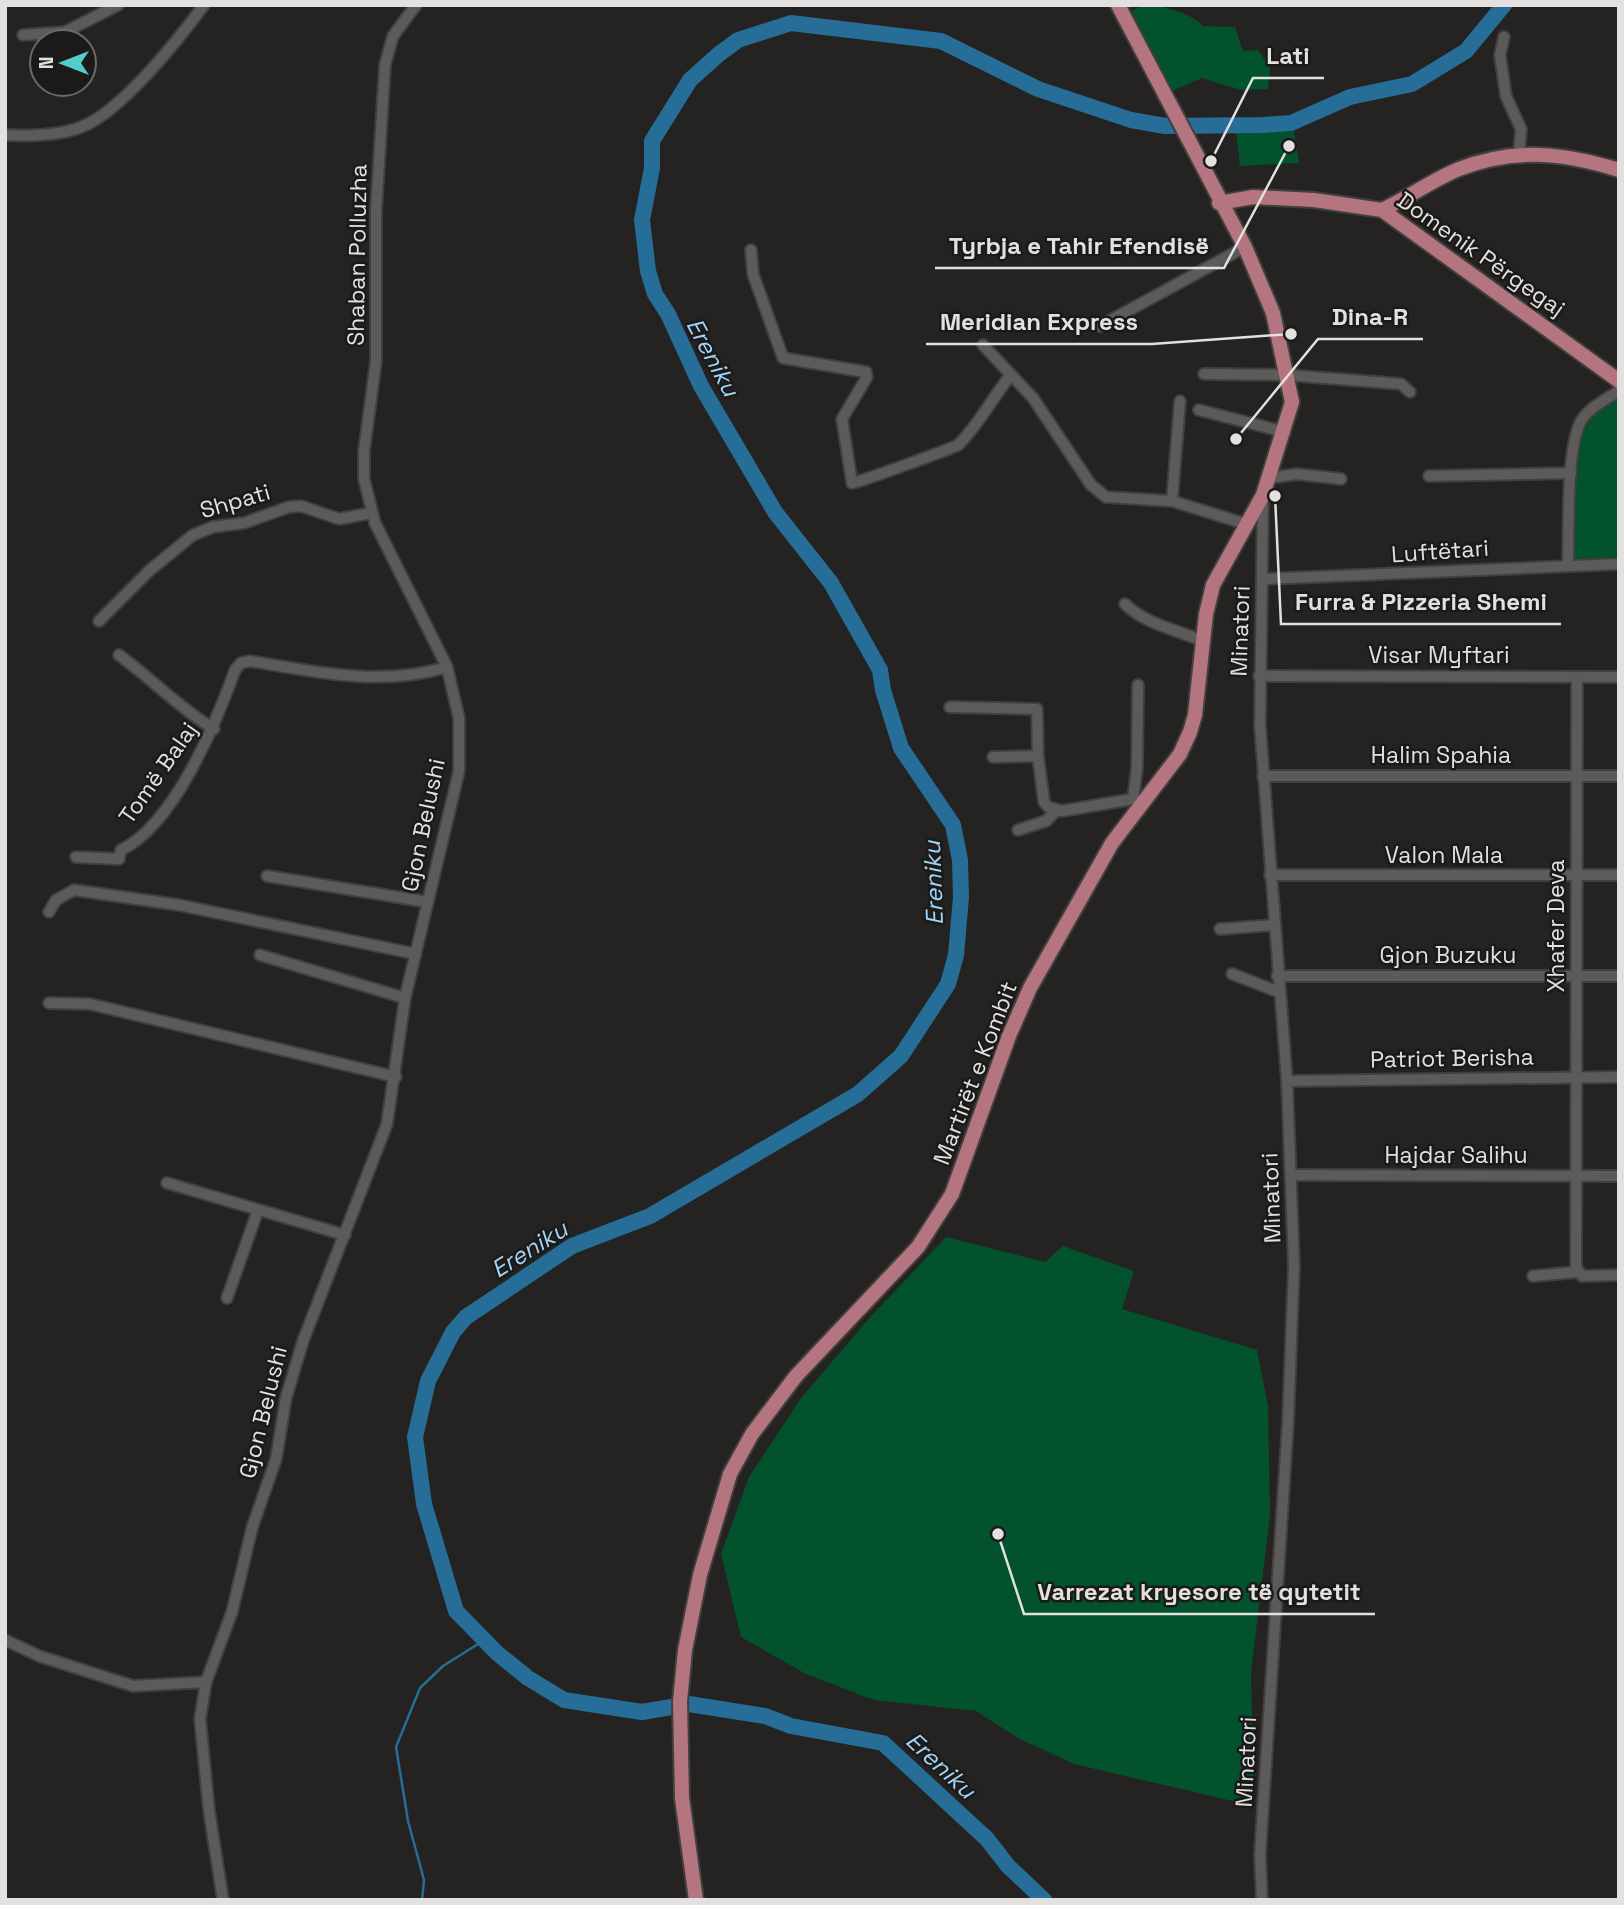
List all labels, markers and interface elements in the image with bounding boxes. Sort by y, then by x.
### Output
north arrow [28,28,98,98]
callout: Lati [1253,33,1324,78]
text: Lati [1266,40,1310,71]
text: N [34,57,59,69]
street label: Shaban Polluzha [340,164,374,346]
street label: Domenik Përgegaj [1391,185,1571,323]
callout: Tyrbja e Tahir Efendisë [935,223,1224,268]
text: Tyrbja e Tahir Efendisë [949,230,1209,261]
callout: Dina-R [1318,294,1423,339]
callout: Meridian Express [926,299,1152,344]
text: Dina-R [1332,301,1408,332]
text: Meridian Express [940,306,1138,337]
water label: Ereniku [679,312,747,403]
street label: Shpati [196,477,274,525]
street label: Luftëtari [1390,533,1490,569]
callout: Furra & Pizzeria Shemi [1281,579,1561,624]
street label: Minatori [1223,585,1257,677]
text: Furra & Pizzeria Shemi [1295,586,1547,617]
street label: Visar Myftari [1368,640,1510,670]
street label: Tomë Balaj [112,716,204,830]
street label: Halim Spahia [1371,740,1511,770]
street label: Gjon Belushi [394,756,452,894]
water label: Ereniku [916,839,950,926]
street label: Valon Mala [1385,840,1503,870]
street label: Xhafer Deva [1541,860,1571,992]
street label: Gjon Buzuku [1380,940,1516,970]
street label: Martirët e Kombit [926,977,1024,1169]
street label: Patriot Berisha [1370,1042,1534,1074]
street label: Hajdar Salihu [1384,1140,1528,1170]
street label: Minatori [1254,1152,1288,1244]
water label: Ereniku [485,1213,574,1285]
street label: Gjon Belushi [232,1343,294,1481]
callout: Varrezat kryesore të qytetit [1024,1569,1375,1614]
text: Varrezat kryesore të qytetit [1037,1576,1361,1607]
street label: Minatori [1229,1716,1263,1808]
water label: Ereniku [900,1725,983,1806]

